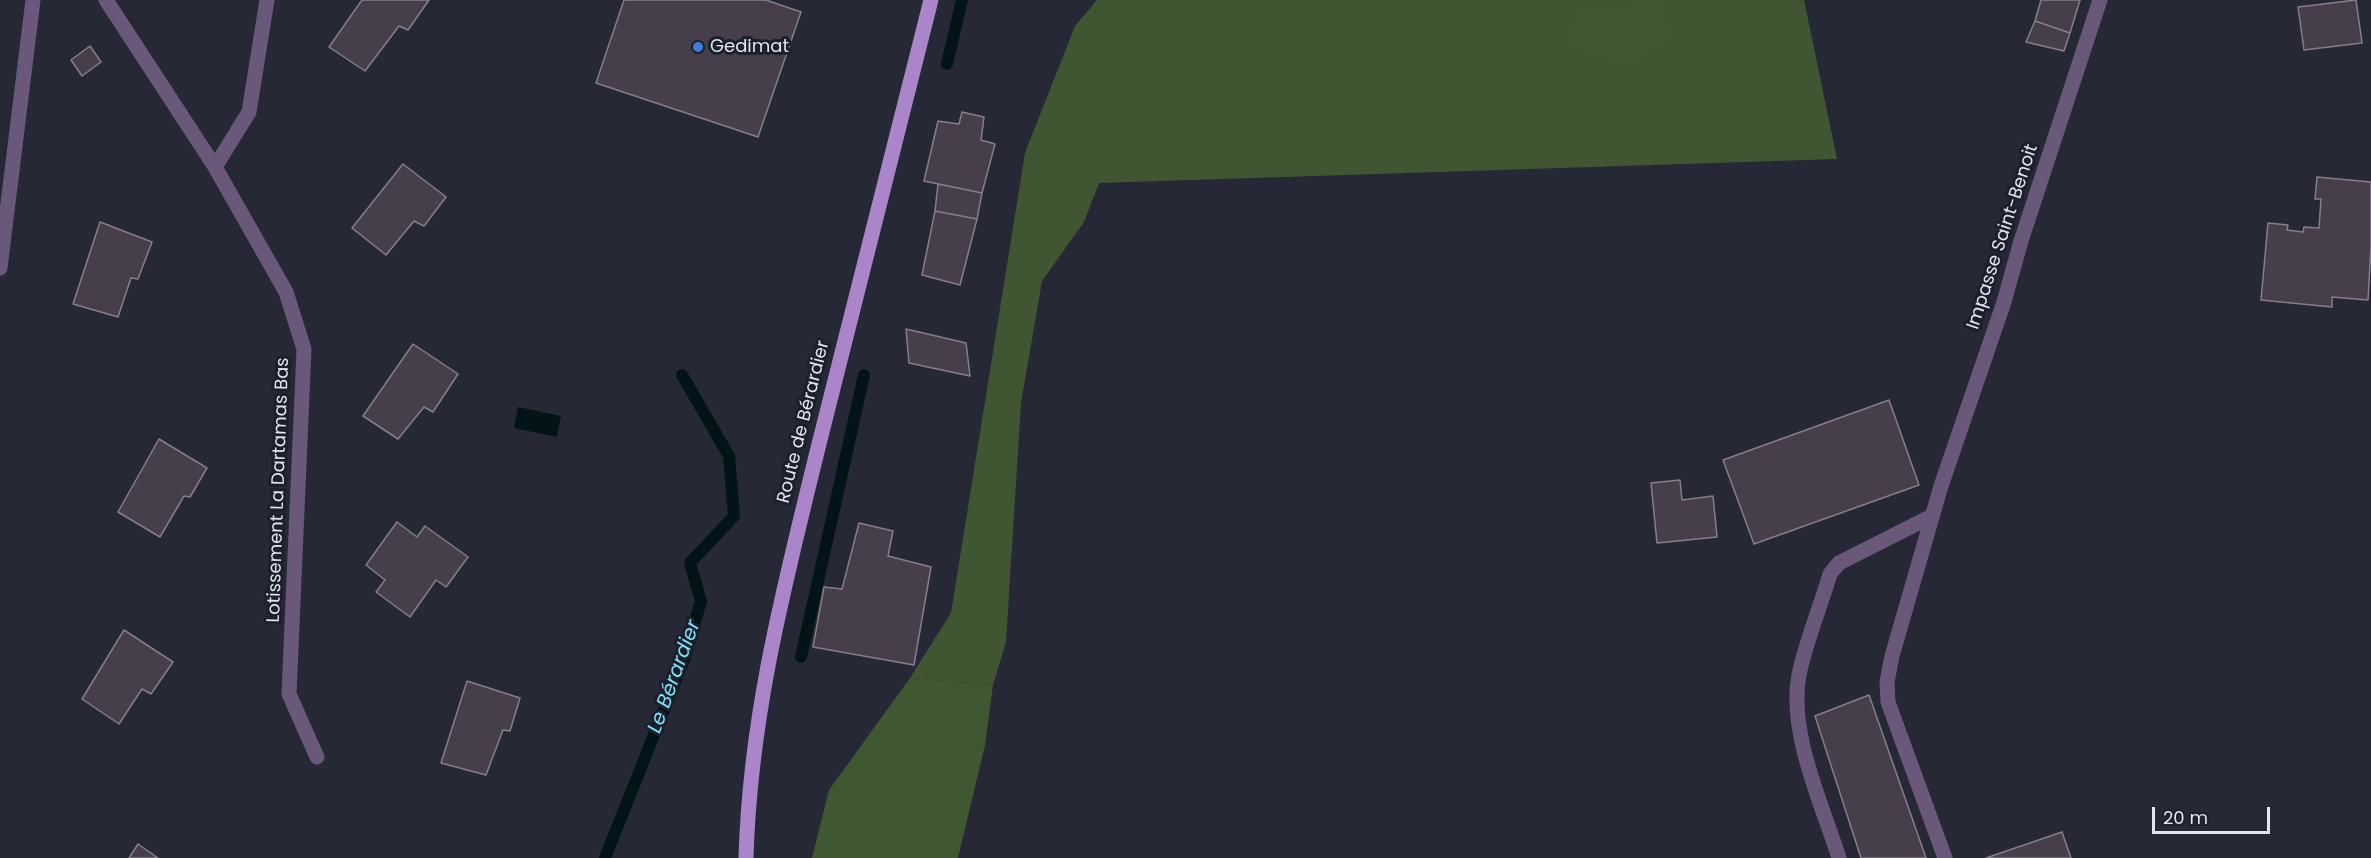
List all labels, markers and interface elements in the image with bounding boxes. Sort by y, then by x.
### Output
place label: Gedimat [710,36,789,58]
marker: Gedimat [691,40,705,54]
street label: Impasse Saint-Benoit [1963,142,2043,332]
street label: Route de Bérardier [773,338,835,506]
street label: Lotissement La Dartamas Bas [264,357,294,623]
water label: Le Bérardier [643,617,707,737]
scale bar [2155,795,2274,833]
text: 20 m [2163,805,2208,830]

